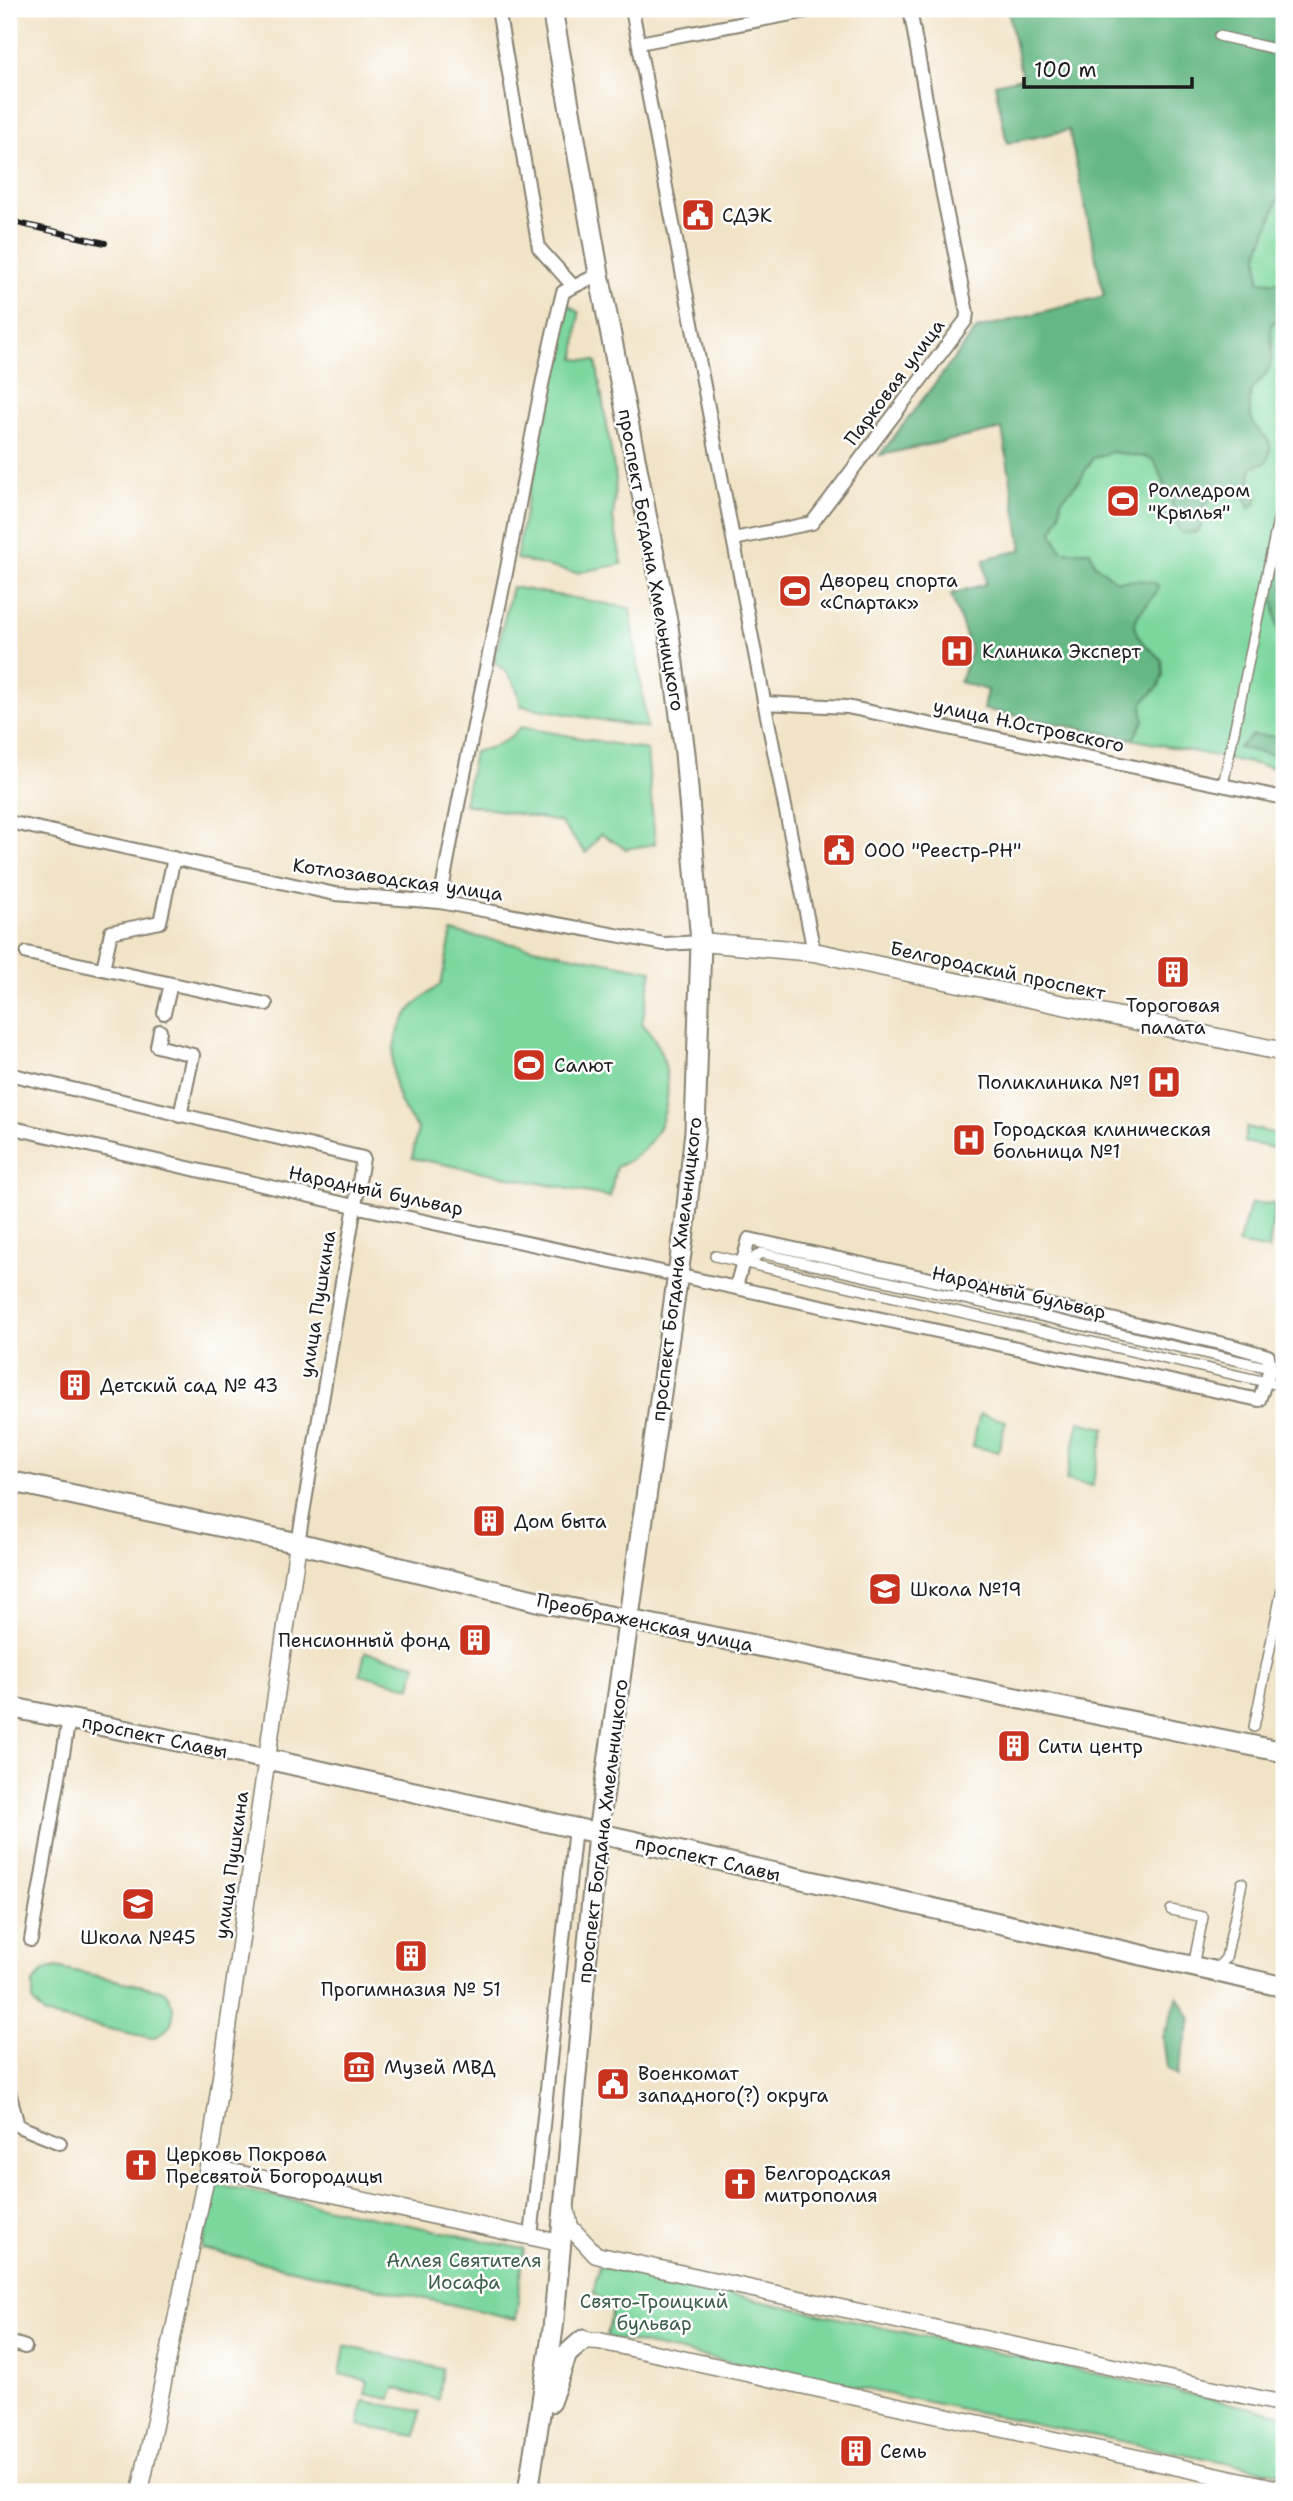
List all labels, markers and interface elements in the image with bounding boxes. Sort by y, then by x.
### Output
scale bar [1024,46,1192,90]
text: 100 m [1034,56,1097,84]
public building icon: СДЭК [679,196,717,234]
place label: СДЭК [722,203,772,228]
street label: Парковая улица [839,314,950,451]
street label: проспект Богдана Хмельницкого [613,407,690,713]
place label: Ролледром "Крылья" [1148,478,1250,525]
sports icon: Ролледром "Крылья" [1104,482,1142,520]
place label: Дворец спорта «Спартак» [820,568,958,615]
sports icon: Дворец спорта «Спартак» [776,572,814,610]
hospital icon: Клиника Эксперт [938,632,976,670]
place label: Клиника Эксперт [982,639,1141,664]
street label: улица Н.Островского [931,693,1127,758]
public building icon: ООО "Реестр-РН" [820,831,858,869]
place label: ООО "Реестр-РН" [864,838,1021,863]
street label: Котлозаводская улица [291,852,505,907]
street label: Белгородский проспект [888,935,1108,1006]
building icon: Тороговая палата [1154,953,1192,991]
place label: Тороговая палата [1126,993,1220,1040]
sports icon: Салют [510,1046,548,1084]
place label: Салют [554,1053,613,1078]
hospital icon: Поликлиника №1 [1145,1063,1183,1101]
place label: Поликлиника №1 [978,1070,1140,1095]
street label: проспект Богдана Хмельницкого [645,1115,708,1423]
place label: Городская клиническая больница №1 [993,1117,1211,1164]
hospital icon: Городская клиническая больница №1 [950,1121,988,1159]
street label: Народный бульвар [286,1160,466,1221]
street label: улица Пушкина [293,1228,342,1380]
street label: Народный бульвар [929,1260,1108,1325]
building icon: Детский сад № 43 [56,1366,94,1404]
place label: Детский сад № 43 [100,1373,278,1398]
building icon: Дом быта [470,1502,508,1540]
place label: Дом быта [514,1509,607,1534]
school or university icon: Школа №19 [866,1570,904,1608]
place label: Школа №19 [910,1577,1022,1602]
street label: Преображенская улица [534,1587,756,1658]
building icon: Пенсионный фонд [456,1621,494,1659]
place label: Пенсионный фонд [278,1628,450,1653]
street label: проспект Богдана Хмельницкого [571,1677,634,1985]
street label: проспект Славы [80,1709,230,1764]
building icon: Сити центр [995,1727,1033,1765]
place label: Сити центр [1038,1734,1143,1759]
street label: улица Пушкина [209,1789,254,1941]
street label: проспект Славы [633,1830,783,1887]
school or university icon: Школа №45 [119,1885,157,1923]
place label: Школа №45 [80,1925,196,1950]
building icon: Прогимназия № 51 [392,1937,430,1975]
place label: Прогимназия № 51 [321,1977,501,2002]
museum icon: Музей МВД [340,2048,378,2086]
place label: Музей МВД [384,2055,496,2080]
place label: Военкомат западного(?) округа [638,2061,829,2108]
public building icon: Военкомат западного(?) округа [594,2065,632,2103]
place label: Церковь Покрова Пресвятой Богородицы [166,2142,383,2189]
church icon: Церковь Покрова Пресвятой Богородицы [122,2146,160,2184]
place label: Белгородская митрополия [764,2161,891,2208]
church icon: Белгородская митрополия [721,2165,759,2203]
park label: Аллея Святителя Иосафа [386,2248,542,2295]
park label: Свято-Троицкий бульвар [580,2289,728,2336]
building icon: Семь [837,2432,875,2470]
place label: Семь [880,2439,927,2464]

